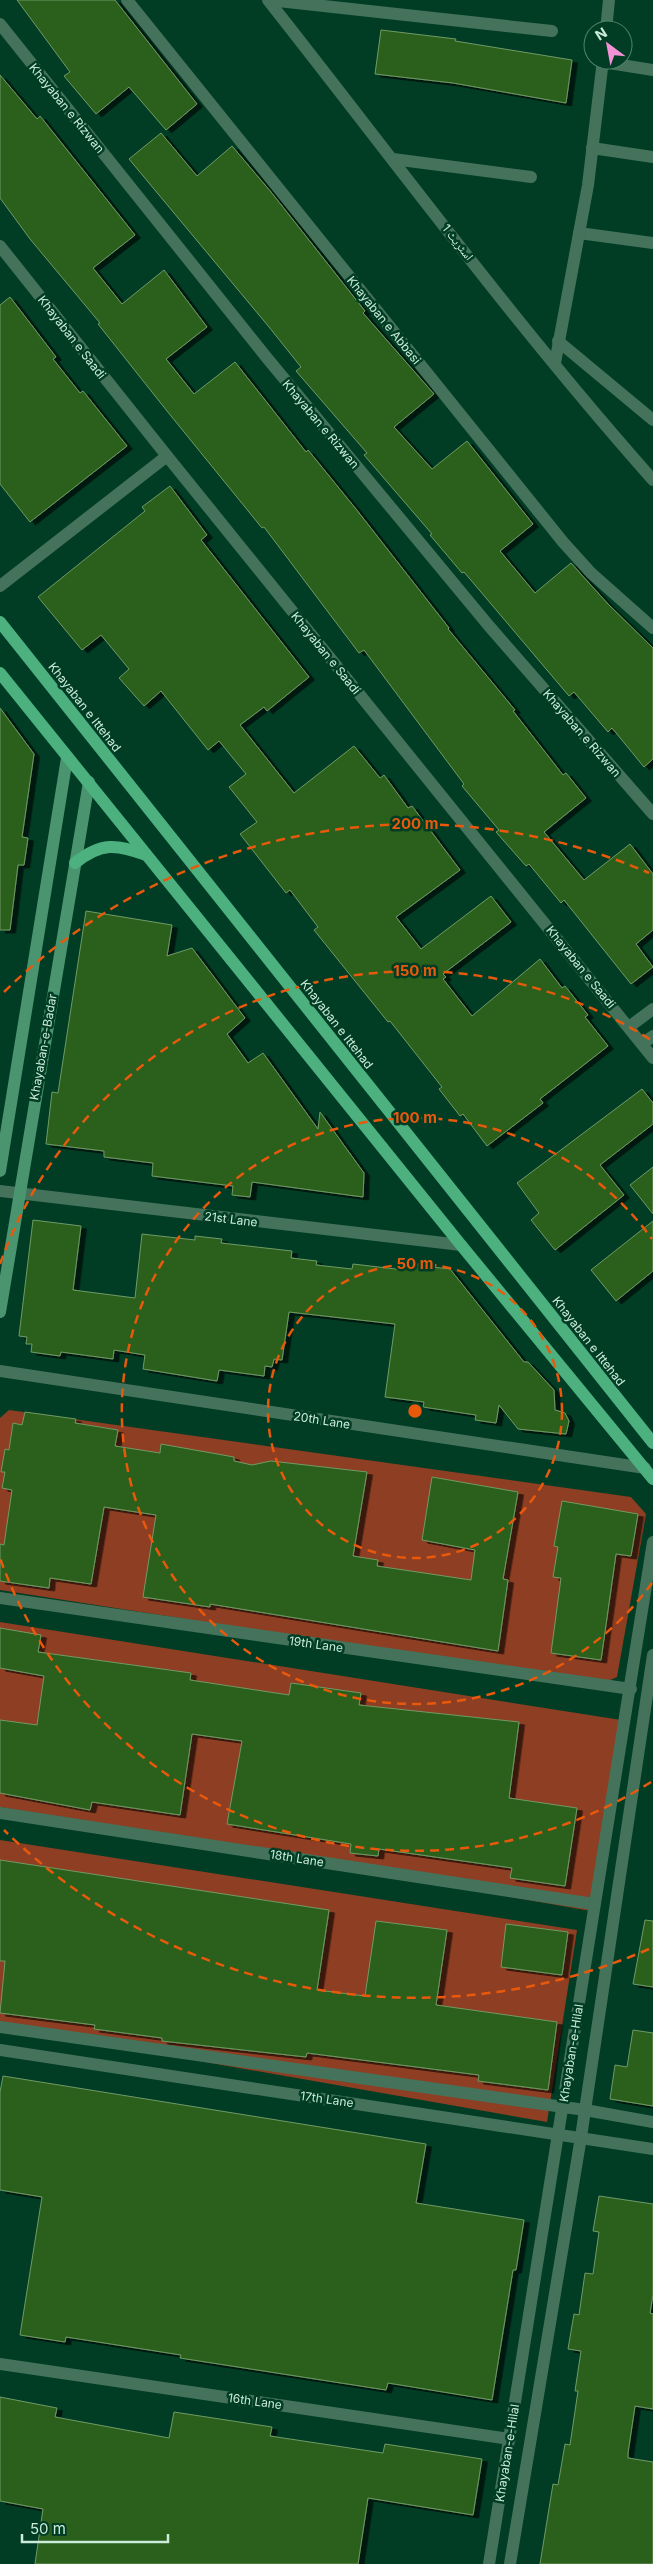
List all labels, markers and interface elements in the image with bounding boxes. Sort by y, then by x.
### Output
north arrow [583,20,633,70]
text: N [592,24,610,44]
street label: Khayaban e Rizwan [26,60,108,156]
street label: اسٹریٹ 1 [439,221,477,263]
street label: Khayaban e Abbasi [344,273,424,367]
street label: Khayaban e Saadi [35,292,109,382]
street label: Khayaban e Rizwan [280,377,362,471]
street label: Khayaban e Saadi [288,609,364,697]
street label: Khayaban e Ittehad [45,659,125,755]
street label: Khayaban e Rizwan [540,686,624,780]
text: 200 m [392,814,438,833]
street label: Khayaban e Saadi [543,923,619,1011]
text: 150 m [393,961,437,980]
street label: Khayaban e Ittehad [297,976,377,1072]
street label: Khayaban-e-Badar [26,992,60,1101]
text: 100 m [393,1108,437,1127]
street label: 21st Lane [204,1208,258,1230]
text: 50 m [397,1254,433,1273]
street label: Khayaban e Ittehad [549,1293,629,1389]
centre of rings [406,1402,424,1420]
street label: 20th Lane [293,1408,351,1432]
street label: 19th Lane [288,1633,344,1655]
street label: 18th Lane [269,1846,325,1870]
street label: Khayaban-e-Hilal [556,2003,586,2103]
street label: 17th Lane [299,2088,355,2110]
street label: 16th Lane [227,2390,283,2412]
street label: Khayaban-e-Hilal [492,2403,522,2503]
scale bar [22,2512,169,2544]
text: 50 m [30,2519,66,2538]

